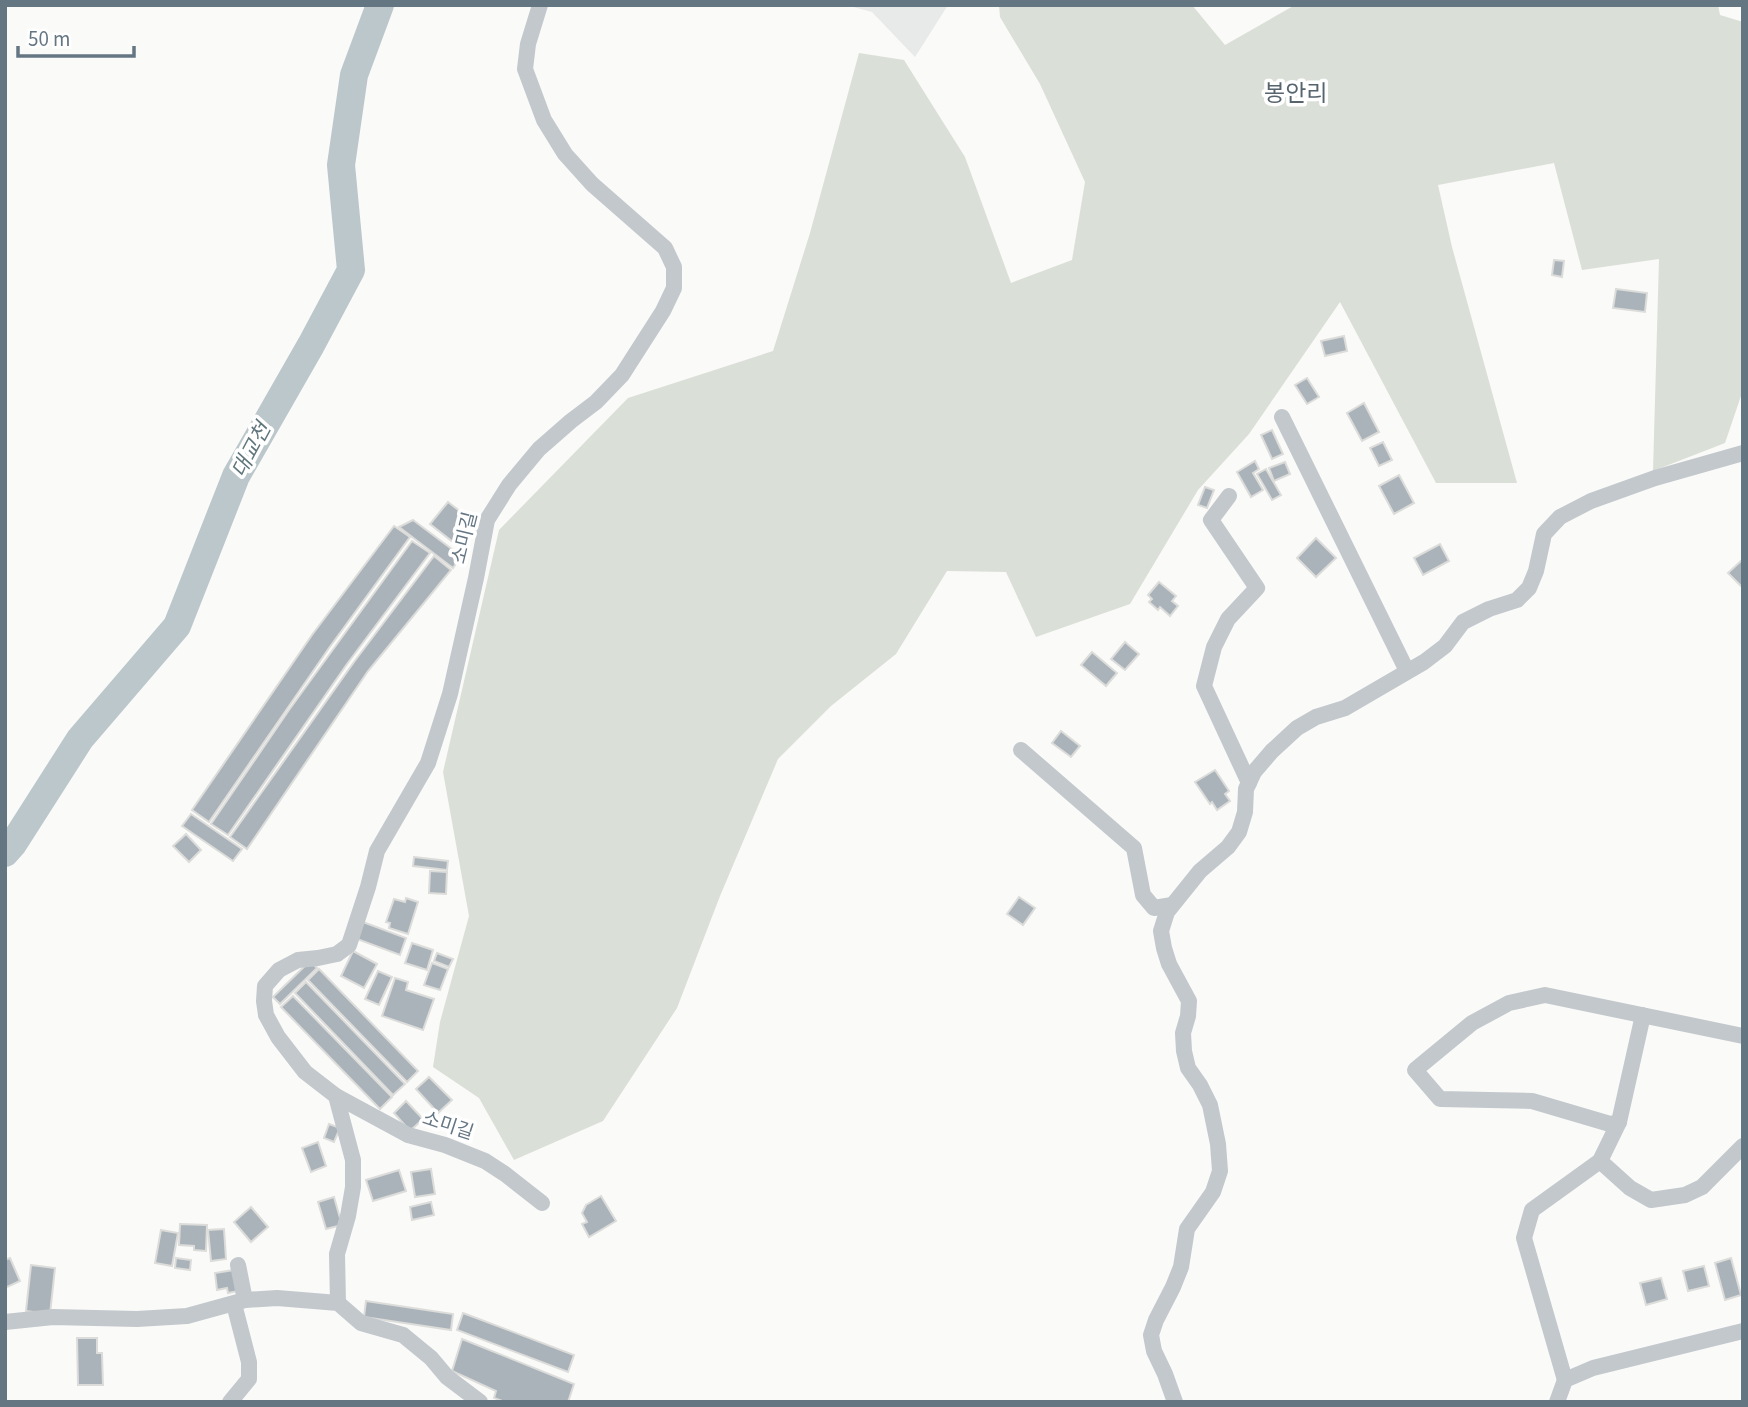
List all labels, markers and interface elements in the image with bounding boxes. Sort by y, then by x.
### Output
scale bar [18,14,133,58]
text: 50 m [28,24,70,54]
district label: 봉안리 [1264,77,1328,110]
water label: 대교천 [224,415,279,483]
street label: 소미길 [446,509,484,567]
street label: 소미길 [419,1105,477,1147]

